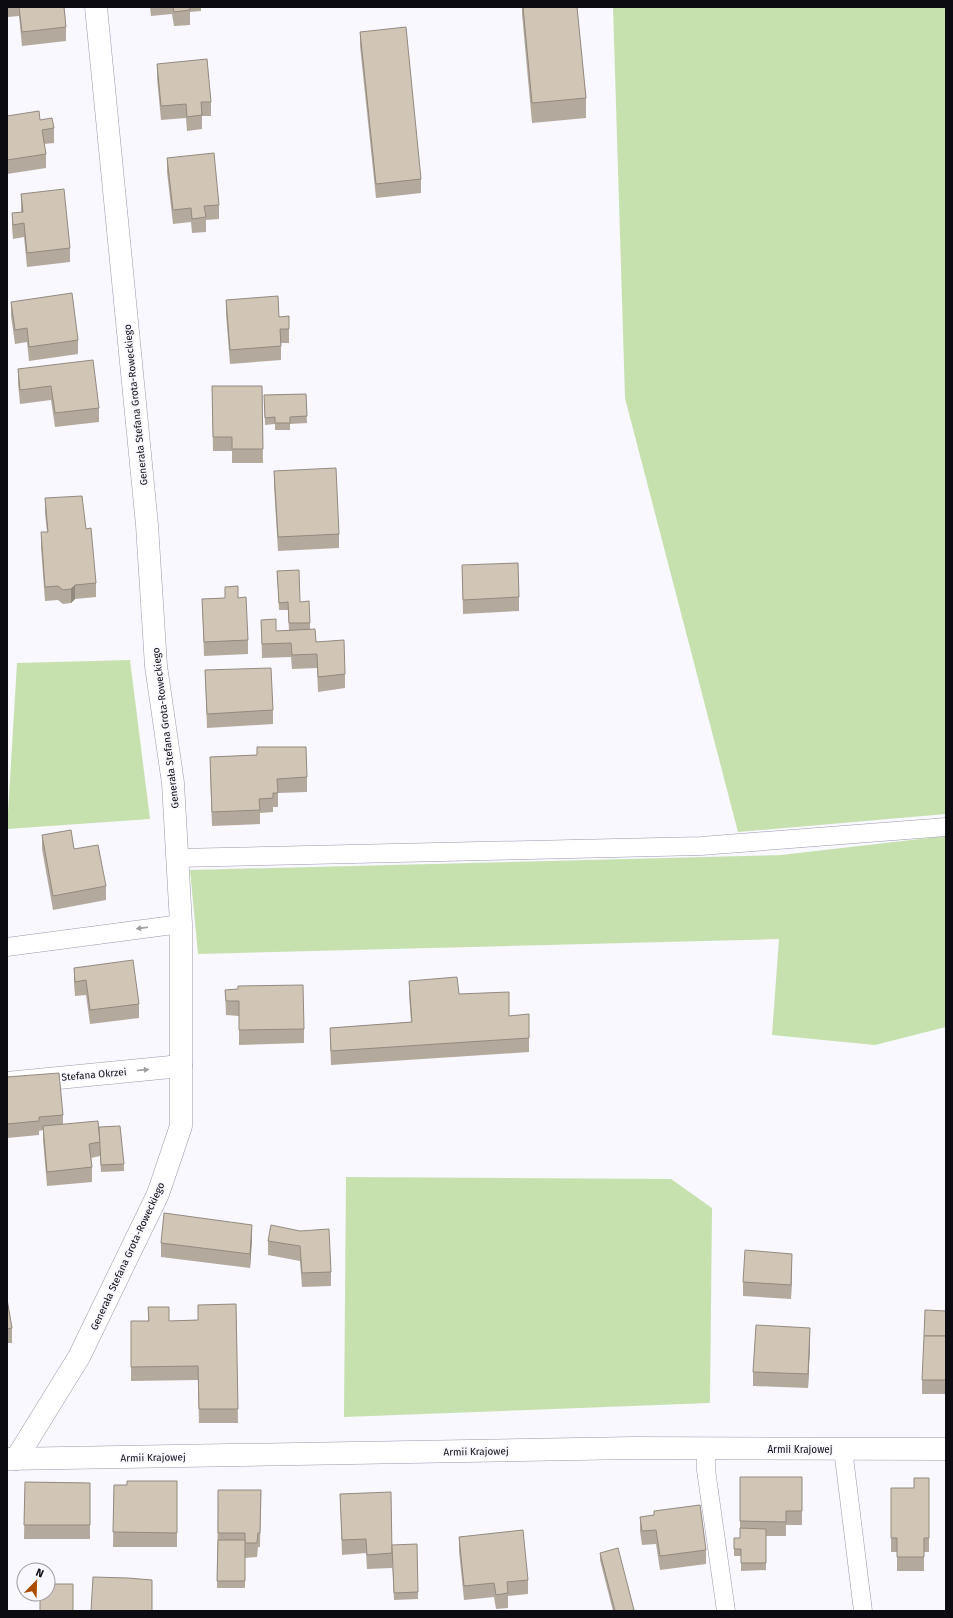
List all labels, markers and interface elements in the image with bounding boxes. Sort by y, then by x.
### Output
street label: Generała Stefana Grota-Roweckiego [122,324,150,486]
street label: Generała Stefana Grota-Roweckiego [150,647,182,809]
one-way arrow [136,925,148,932]
street label: Stefana Okrzei [61,1066,127,1084]
one-way arrow [137,1067,149,1073]
street label: Generała Stefana Grota-Roweckiego [88,1180,168,1332]
street label: Armii Krajowej [767,1444,833,1456]
street label: Armii Krajowej [443,1445,509,1459]
street label: Armii Krajowej [120,1451,186,1465]
north arrow [16,1562,56,1602]
text: N [34,1566,46,1581]

